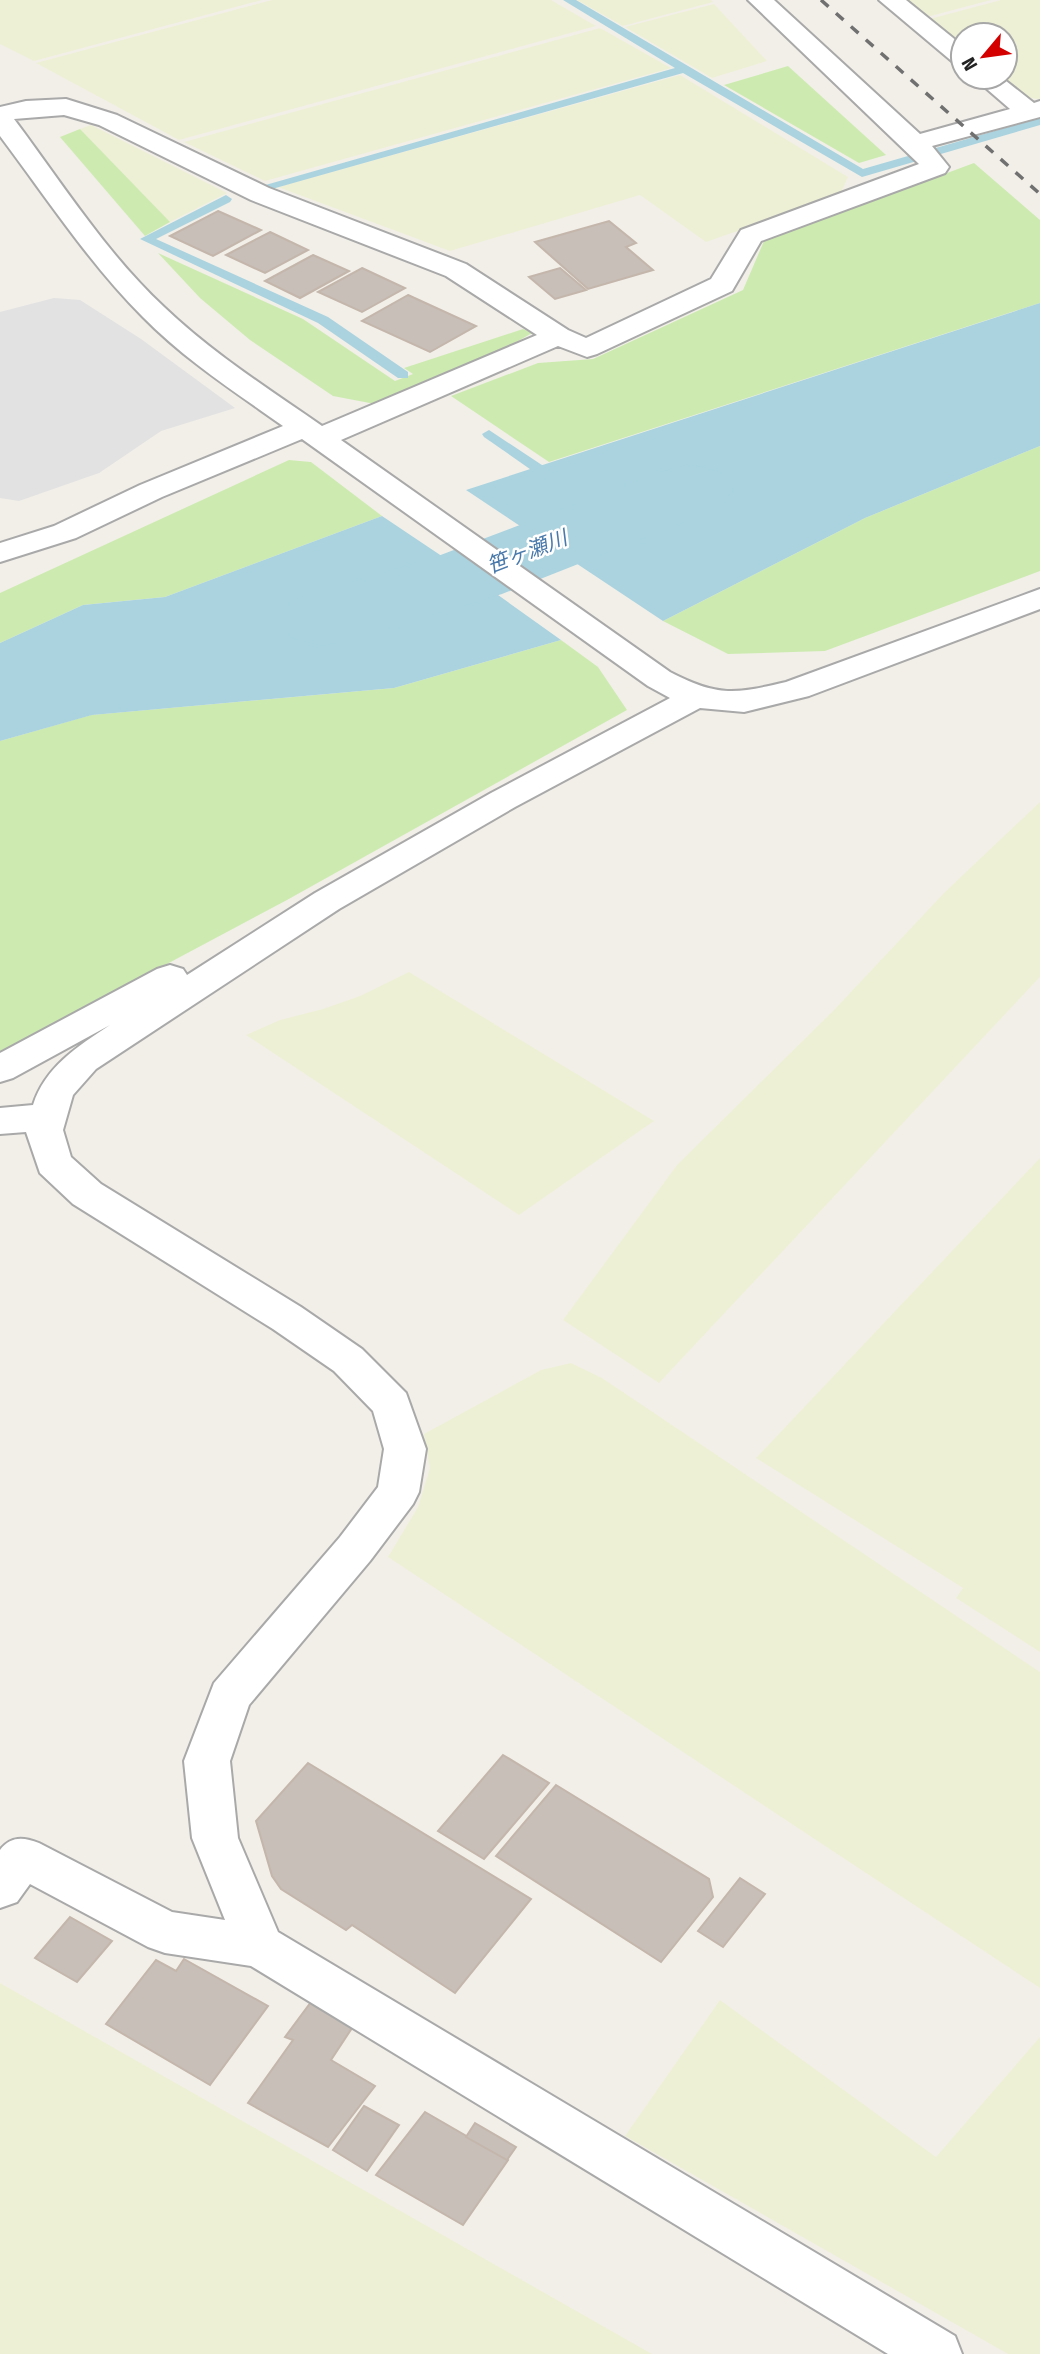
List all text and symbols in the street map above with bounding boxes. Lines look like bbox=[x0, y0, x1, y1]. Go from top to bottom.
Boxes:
north arrow bbox=[949, 21, 1019, 91]
text: N bbox=[957, 53, 982, 75]
water label: 笹ヶ瀬川 bbox=[483, 524, 573, 579]

